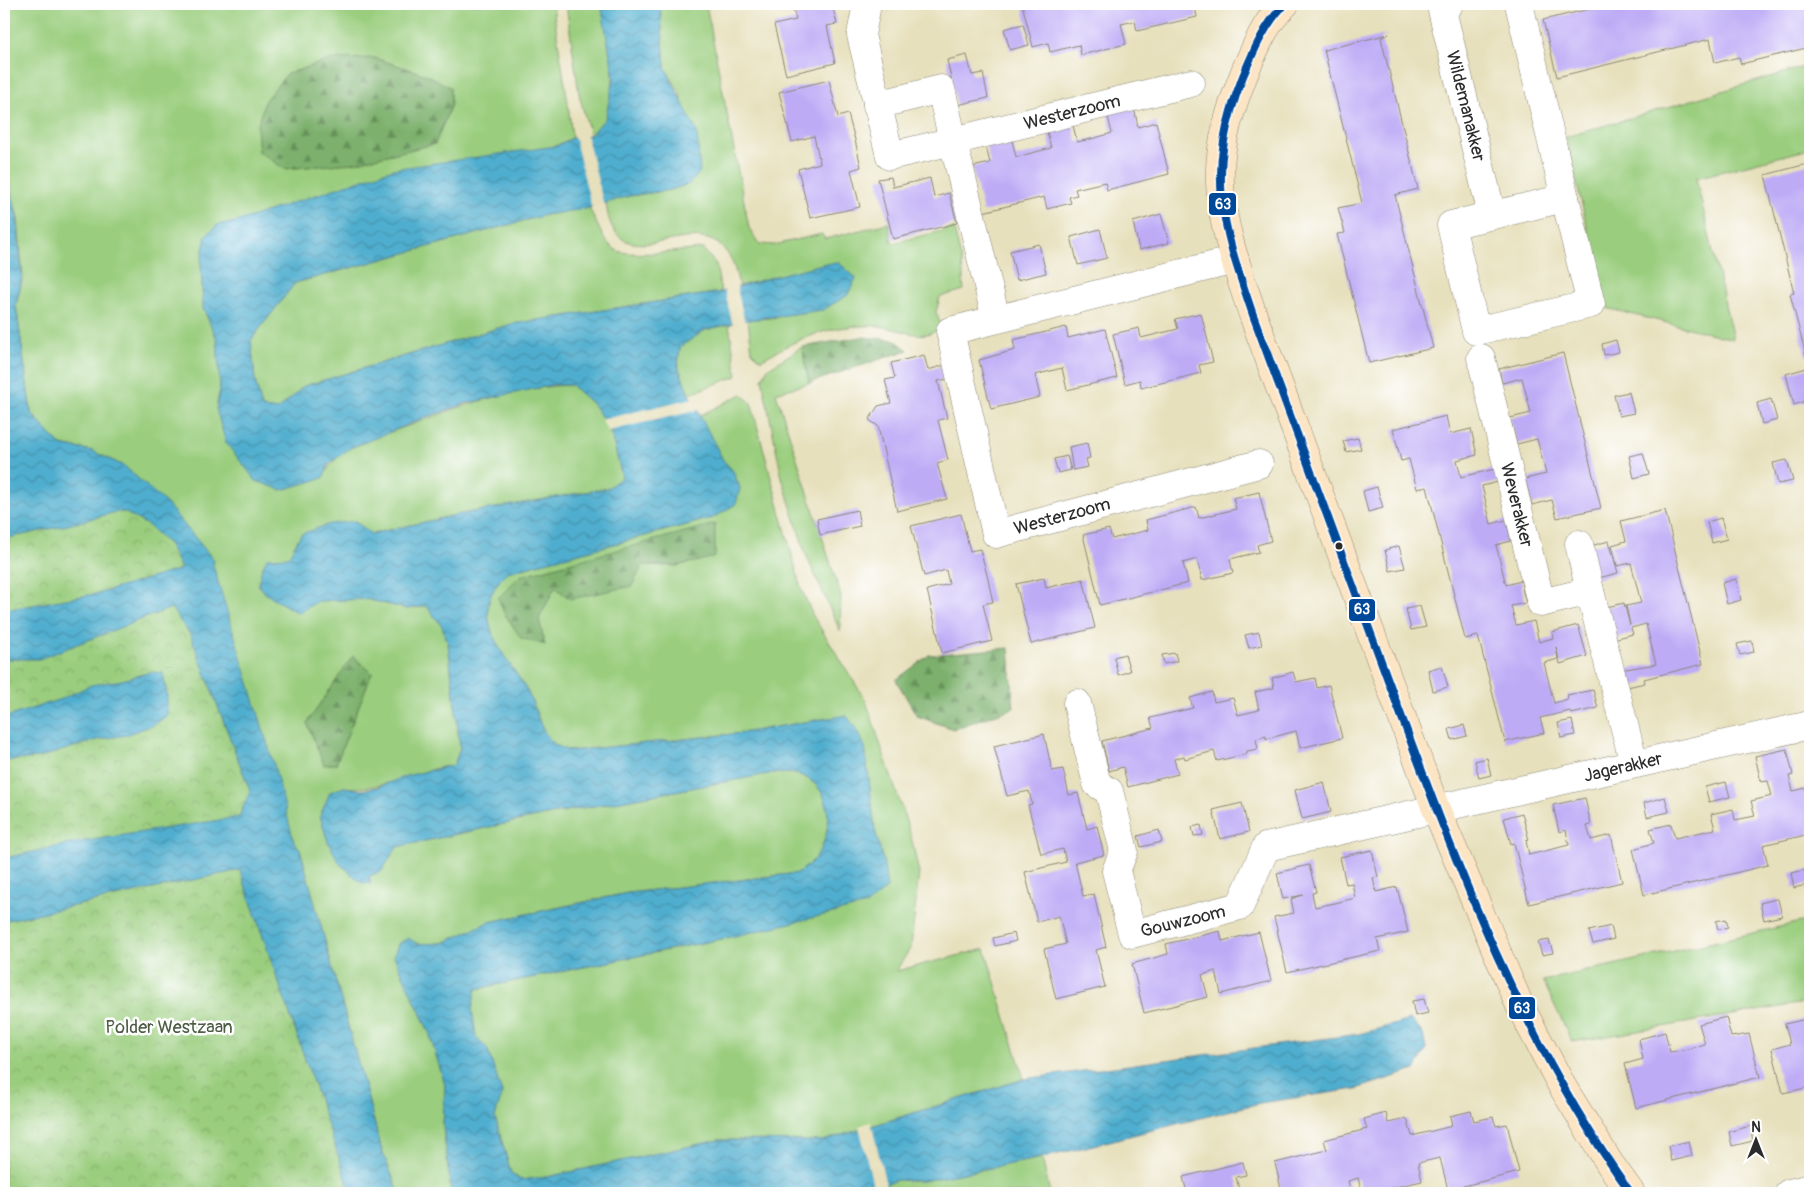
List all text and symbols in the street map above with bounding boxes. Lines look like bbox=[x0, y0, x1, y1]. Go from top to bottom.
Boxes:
street label: Wildemanakker bbox=[1441, 48, 1491, 164]
street label: Westerzoom bbox=[1021, 89, 1123, 136]
line badge: 63 bbox=[1208, 192, 1237, 216]
text: 63 bbox=[1215, 196, 1231, 213]
street label: Weverakker bbox=[1495, 460, 1538, 550]
street label: Westerzoom bbox=[1011, 493, 1113, 540]
unlabelled marker bbox=[1334, 541, 1344, 551]
line badge: 63 bbox=[1348, 598, 1376, 622]
text: 63 bbox=[1354, 601, 1370, 618]
street label: Jagerakker bbox=[1582, 747, 1665, 788]
street label: Gouwzoom bbox=[1138, 900, 1228, 943]
line badge: 63 bbox=[1508, 996, 1536, 1020]
text: 63 bbox=[1514, 1000, 1530, 1017]
park label: Polder Westzaan bbox=[105, 1016, 233, 1039]
north arrow bbox=[1732, 1114, 1782, 1164]
text: N bbox=[1751, 1119, 1761, 1136]

